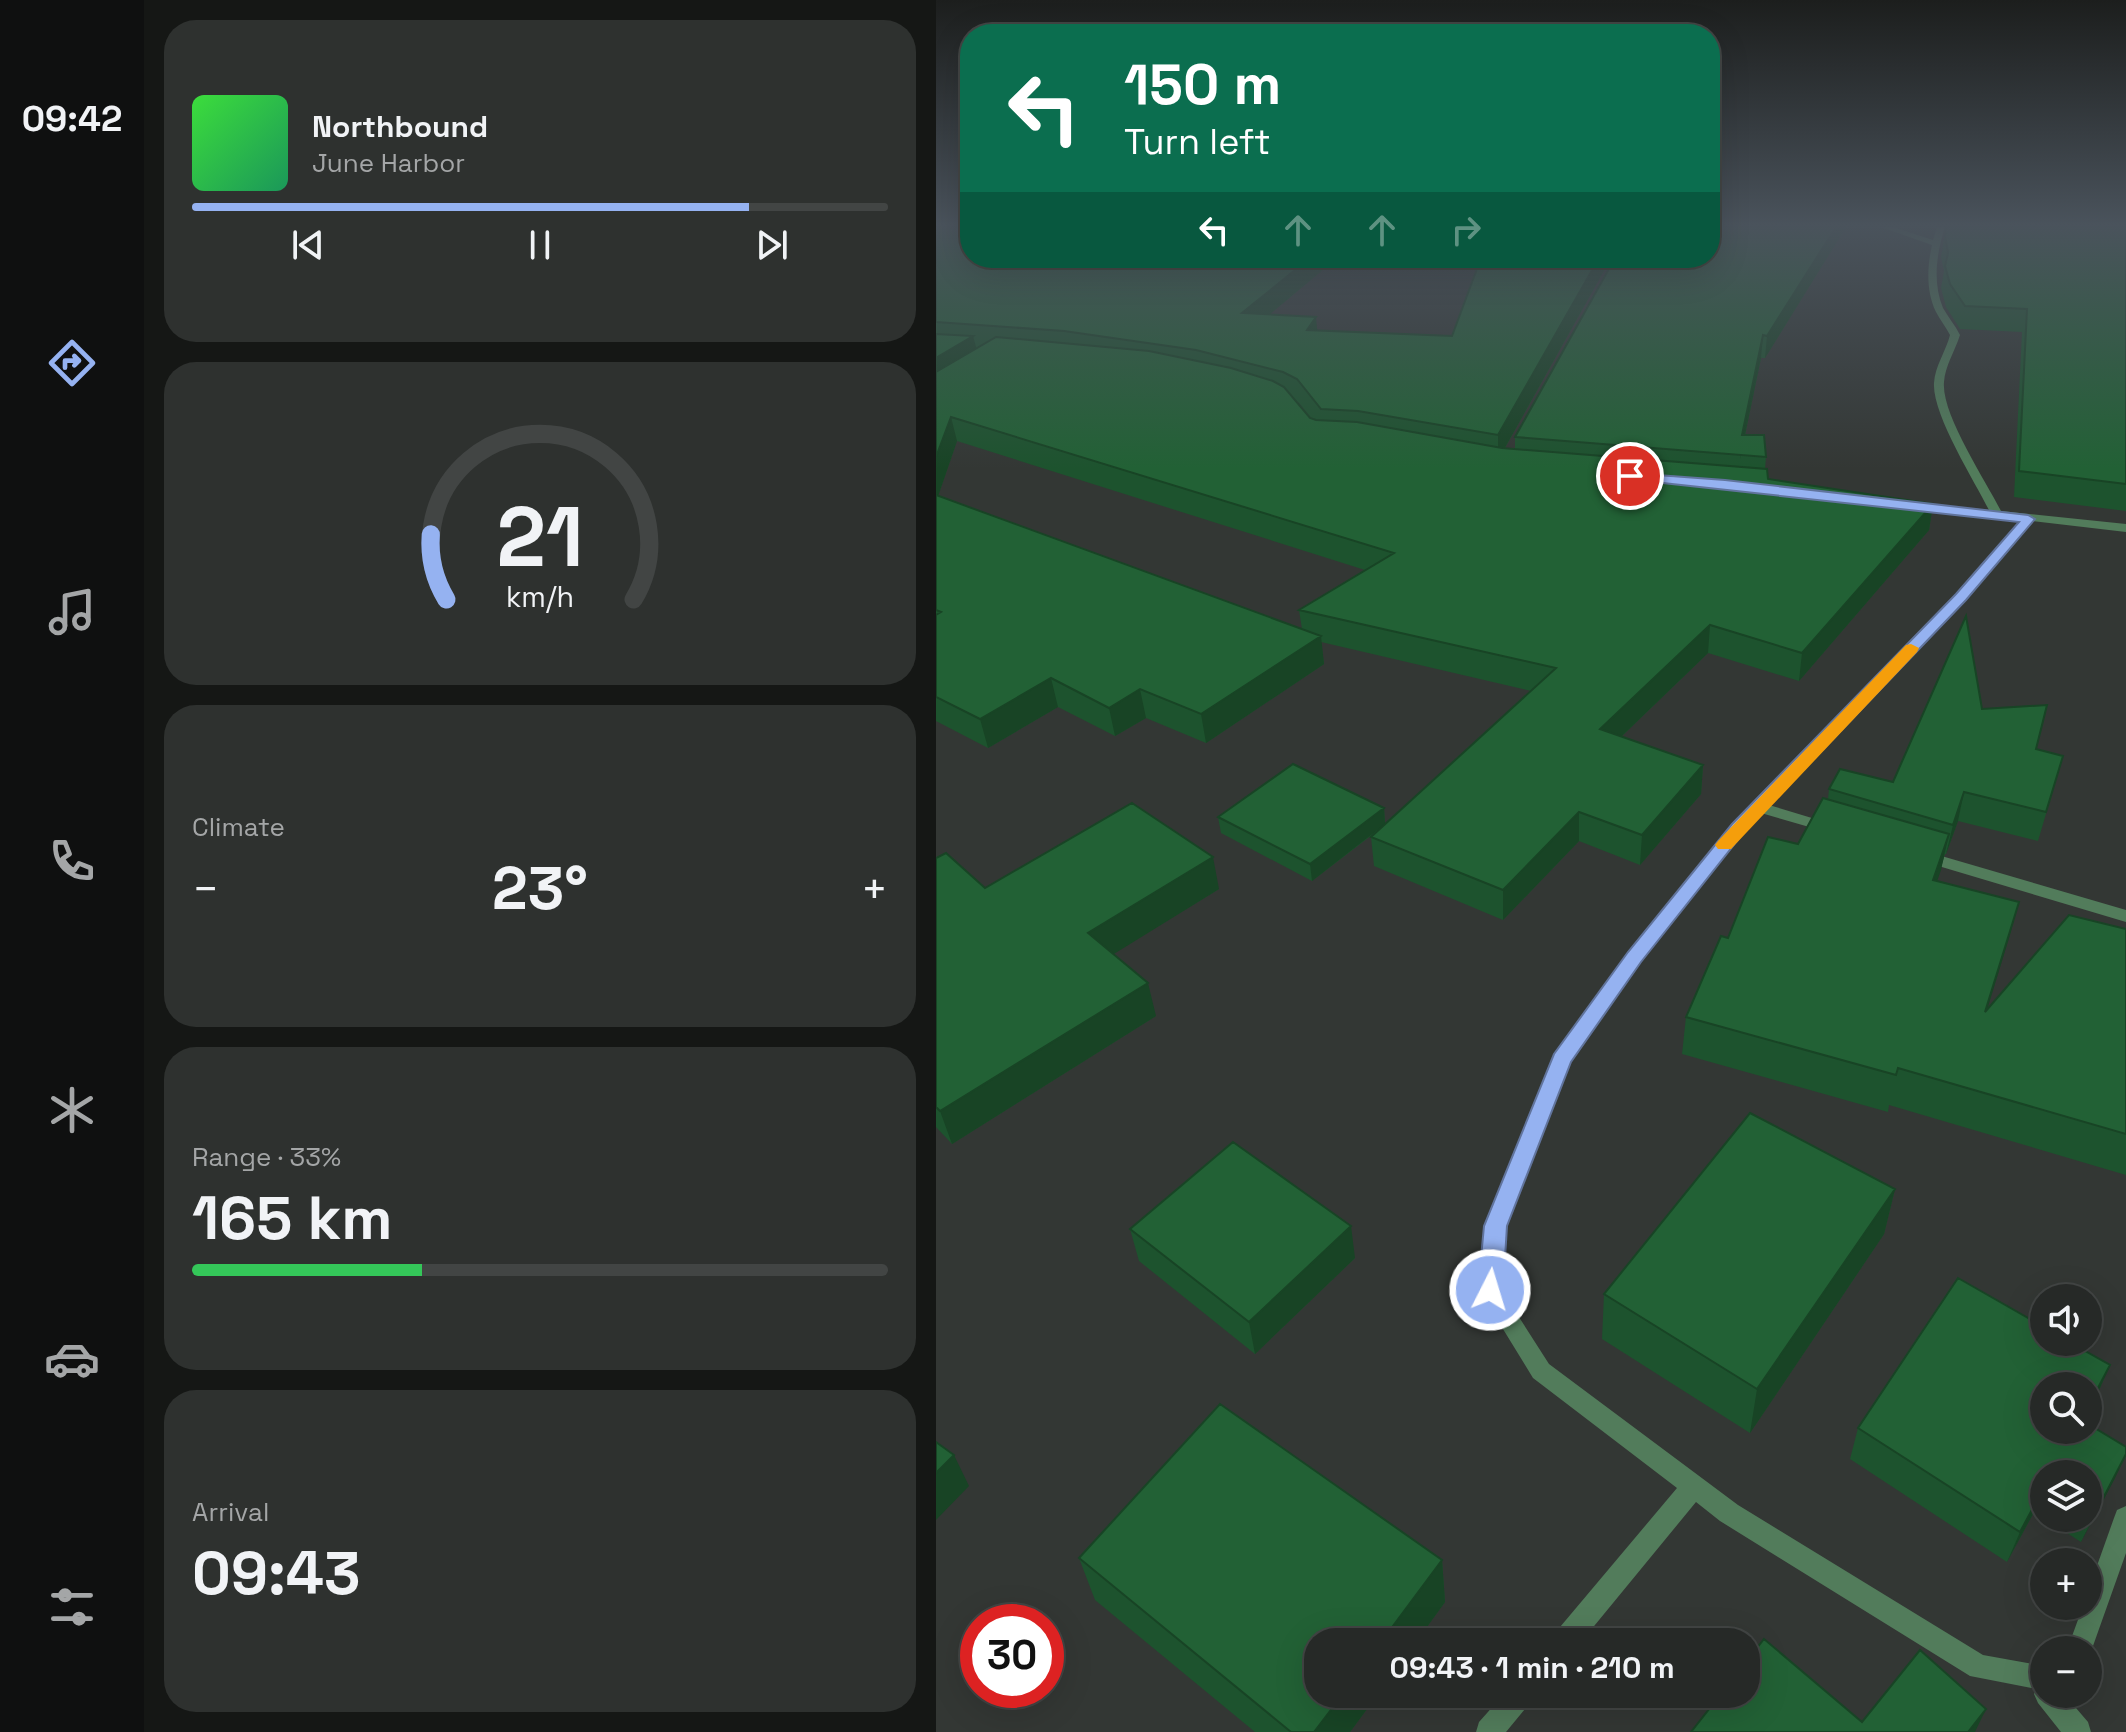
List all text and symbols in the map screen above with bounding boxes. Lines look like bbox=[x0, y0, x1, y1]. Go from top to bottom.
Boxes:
text: 150 m bbox=[1124, 49, 1281, 120]
icon: left bbox=[992, 56, 1096, 160]
text: 09:42 bbox=[22, 96, 122, 142]
text: Northbound bbox=[312, 107, 488, 146]
text: Turn left bbox=[1124, 119, 1271, 165]
text: June Harbor bbox=[312, 146, 465, 180]
icon: left bbox=[1192, 208, 1236, 252]
icon: ahead bbox=[1276, 208, 1320, 252]
icon: ahead bbox=[1360, 208, 1404, 252]
icon: right bbox=[1444, 208, 1488, 252]
icon: previous bbox=[286, 223, 330, 267]
icon: pause bbox=[518, 223, 562, 267]
icon: next bbox=[750, 223, 794, 267]
icon: directions bbox=[44, 335, 100, 391]
pin bbox=[1596, 442, 1664, 510]
icon: arrive bbox=[1608, 454, 1652, 498]
text: 21 bbox=[496, 483, 584, 589]
text: km/h bbox=[506, 579, 574, 615]
icon: music bbox=[44, 584, 100, 640]
text: Climate bbox=[192, 810, 285, 844]
icon: phone bbox=[44, 833, 100, 889]
text: 23° bbox=[492, 850, 588, 927]
text: − bbox=[192, 861, 219, 917]
text: + bbox=[861, 861, 888, 917]
icon: climate bbox=[44, 1082, 100, 1138]
text: Range · 33% bbox=[192, 1140, 341, 1174]
text: 165 km bbox=[192, 1180, 393, 1257]
position arrow bbox=[1448, 1248, 1532, 1332]
map controls bbox=[2030, 1284, 2102, 1708]
button: sound bbox=[2030, 1284, 2102, 1356]
icon: car bbox=[44, 1331, 100, 1387]
button: search bbox=[2030, 1372, 2102, 1444]
button: layers bbox=[2030, 1460, 2102, 1532]
text: Arrival bbox=[192, 1495, 269, 1529]
text: 09:43 bbox=[192, 1535, 360, 1612]
button: + bbox=[2030, 1548, 2102, 1620]
icon: filters bbox=[44, 1579, 100, 1635]
speed limit sign: 30 bbox=[960, 1604, 1064, 1708]
button: − bbox=[2030, 1636, 2102, 1708]
text: 09:43 · 1 min · 210 m bbox=[1389, 1648, 1675, 1687]

